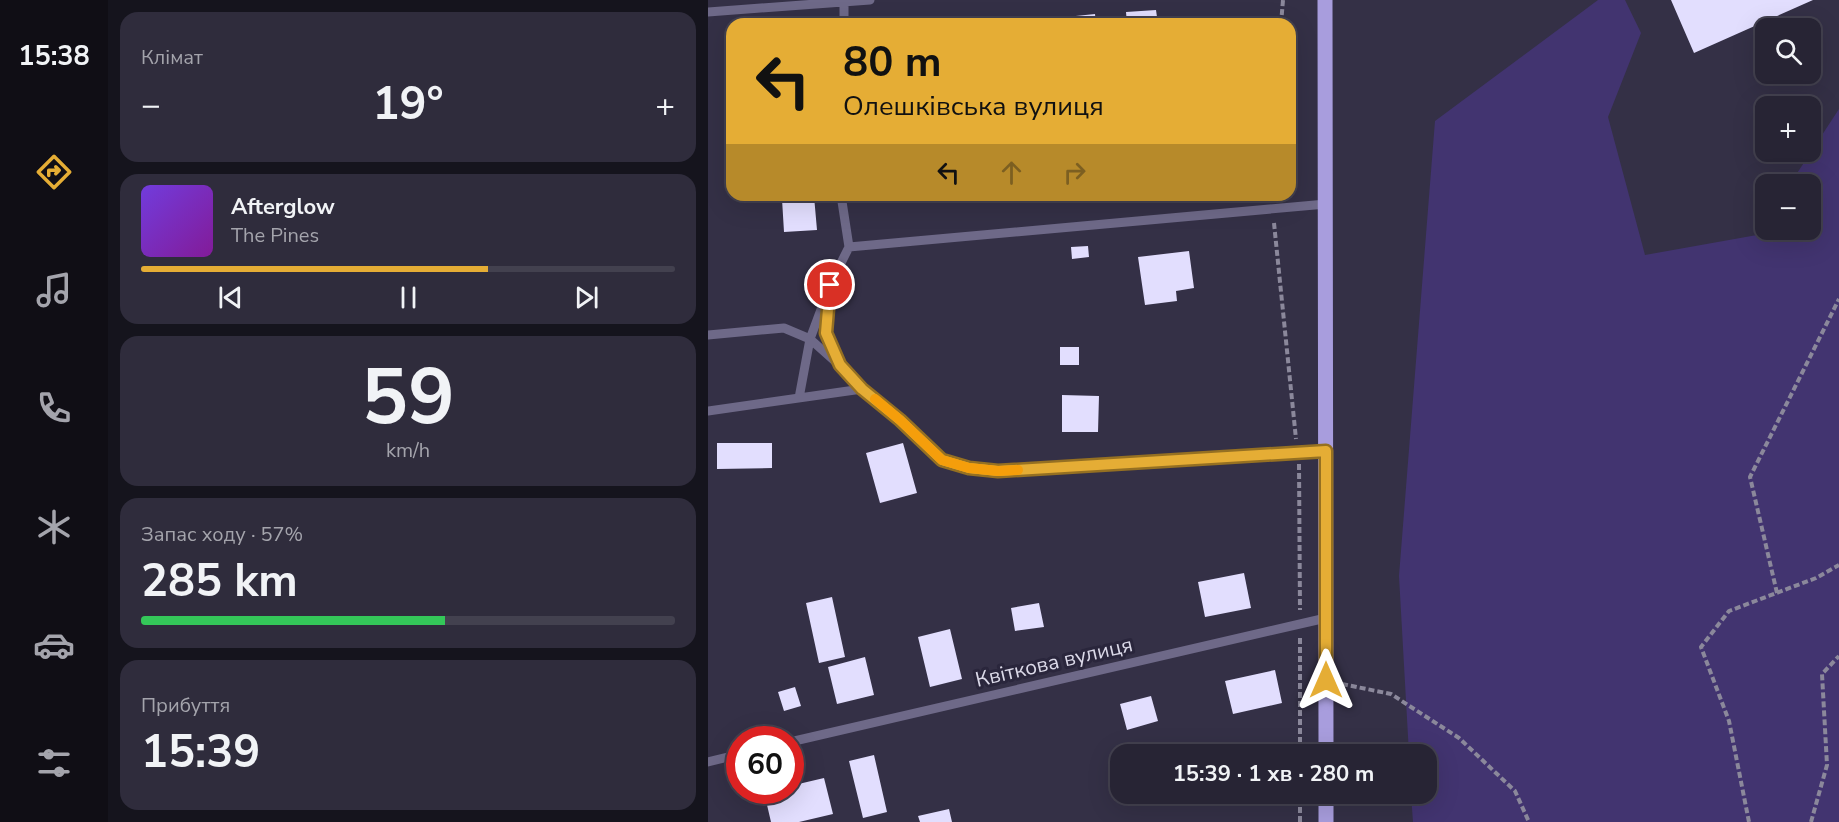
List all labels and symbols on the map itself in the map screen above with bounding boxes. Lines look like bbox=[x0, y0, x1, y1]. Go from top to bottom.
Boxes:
pin bbox=[804, 259, 855, 310]
street label: Квіткова вулиця bbox=[973, 630, 1135, 694]
position arrow bbox=[1294, 648, 1358, 712]
speed limit sign: 60 bbox=[726, 726, 804, 804]

